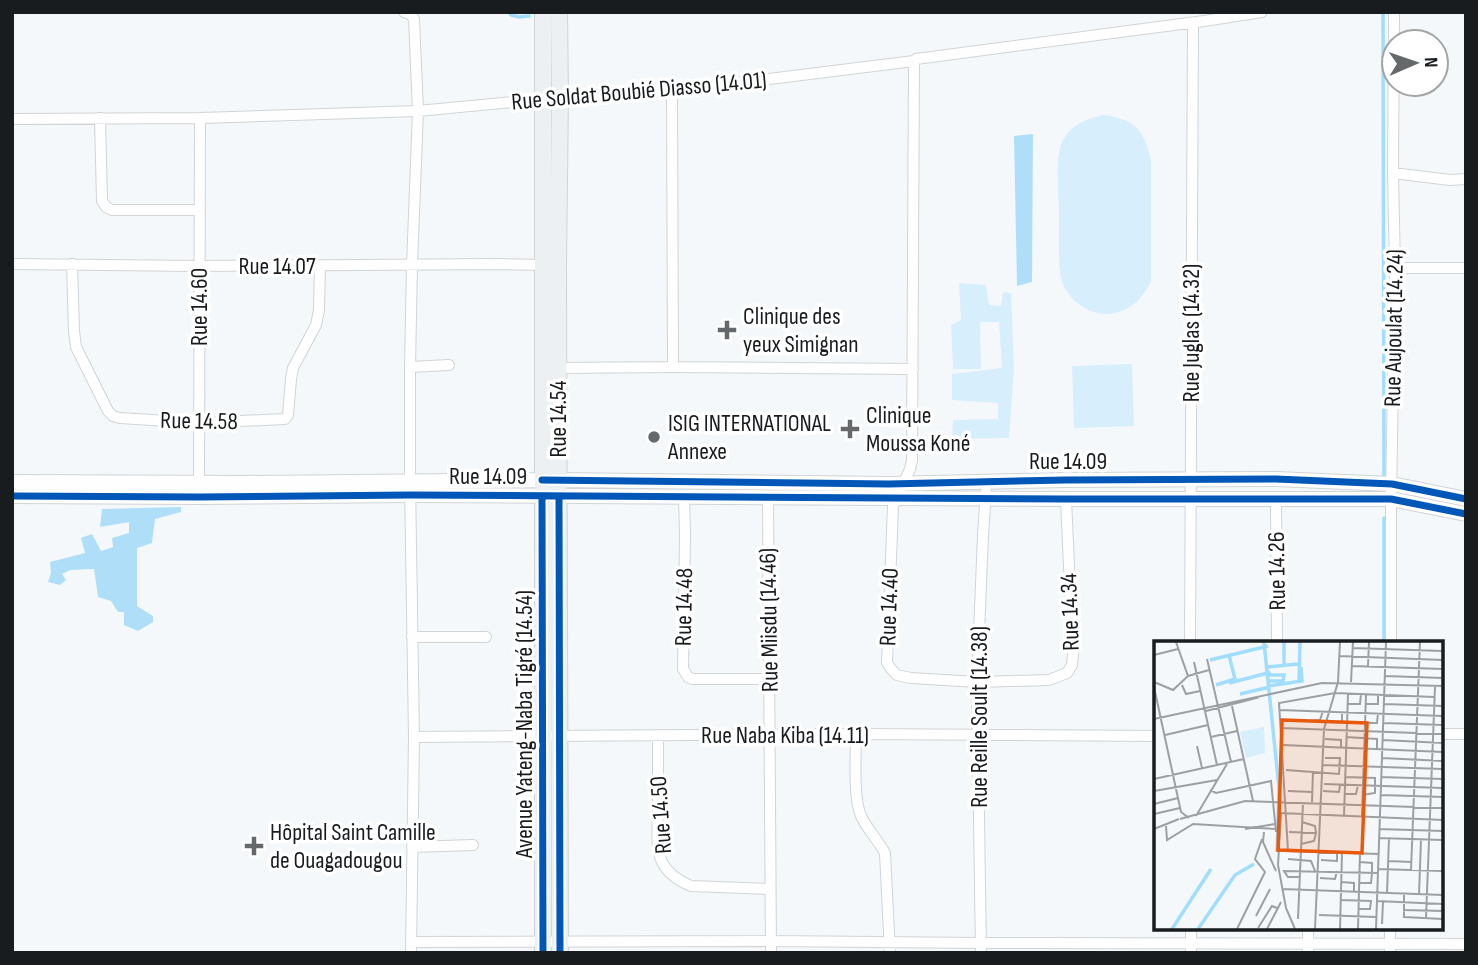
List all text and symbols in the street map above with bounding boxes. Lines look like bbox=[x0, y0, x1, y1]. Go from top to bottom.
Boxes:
north arrow bbox=[1380, 28, 1450, 98]
text: N bbox=[1419, 57, 1442, 68]
street label: Rue Soldat Boubié Diasso (14.01) bbox=[510, 65, 768, 117]
street label: Rue Aujoulat (14.24) bbox=[1378, 249, 1410, 407]
street label: Rue 14.07 bbox=[238, 252, 316, 281]
street label: Rue Juglas (14.32) bbox=[1177, 264, 1206, 402]
street label: Rue 14.60 bbox=[185, 268, 214, 346]
place label: Clinique des yeux Simignan bbox=[743, 302, 859, 359]
marker: Clinique des yeux Simignan bbox=[717, 320, 737, 340]
street label: Rue 14.54 bbox=[544, 380, 573, 458]
place label: Clinique Moussa Koné bbox=[866, 401, 971, 458]
street label: Rue 14.58 bbox=[160, 406, 238, 436]
place label: ISIG INTERNATIONAL Annexe bbox=[667, 409, 831, 466]
marker: Clinique Moussa Koné bbox=[840, 419, 860, 439]
marker: ISIG INTERNATIONAL Annexe bbox=[646, 429, 662, 445]
street label: Rue 14.09 bbox=[1029, 447, 1107, 476]
street label: Rue 14.09 bbox=[449, 462, 527, 491]
street label: Rue 14.26 bbox=[1262, 531, 1292, 611]
street label: Rue Miisdu (14.46) bbox=[753, 548, 785, 692]
street label: Rue 14.40 bbox=[873, 567, 905, 647]
street label: Rue 14.48 bbox=[669, 568, 699, 646]
street label: Rue 14.34 bbox=[1054, 573, 1086, 651]
street label: Avenue Yateng-Naba Tigré (14.54) bbox=[510, 590, 539, 859]
street label: Rue Reille Soult (14.38) bbox=[965, 626, 994, 808]
inset map bbox=[1154, 641, 1443, 930]
street label: Rue Naba Kiba (14.11) bbox=[701, 721, 869, 750]
street label: Rue 14.50 bbox=[644, 775, 678, 855]
place label: Hôpital Saint Camille de Ouagadougou bbox=[270, 818, 436, 875]
marker: Hôpital Saint Camille de Ouagadougou bbox=[244, 836, 264, 856]

